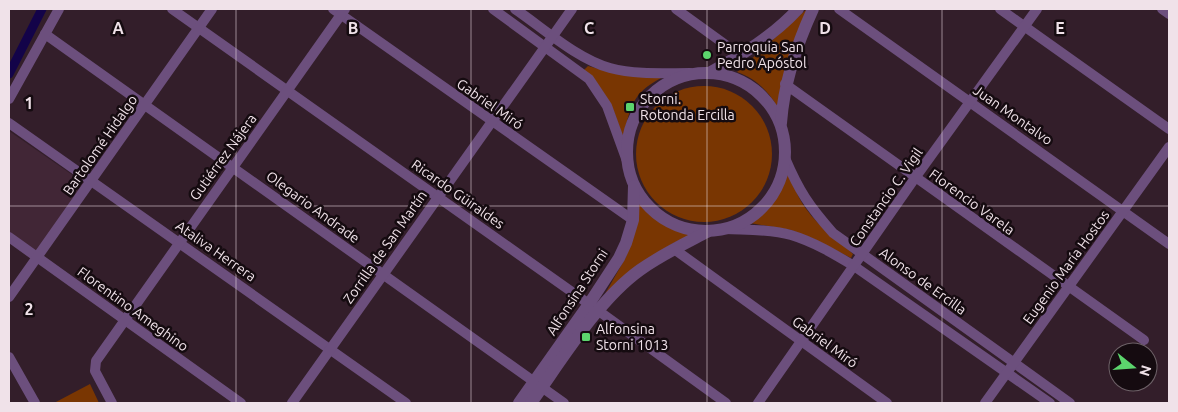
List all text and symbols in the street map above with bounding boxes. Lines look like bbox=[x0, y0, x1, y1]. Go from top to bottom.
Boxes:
text: A bbox=[112, 19, 124, 37]
text: B bbox=[348, 19, 358, 37]
text: C bbox=[584, 19, 594, 37]
text: D bbox=[819, 19, 831, 37]
text: E bbox=[1055, 19, 1065, 37]
place label: Parroquia San Pedro Apóstol bbox=[717, 39, 807, 71]
marker: Parroquia San Pedro Apóstol bbox=[701, 49, 713, 61]
street label: Gabriel Miró bbox=[454, 75, 526, 133]
street label: Juan Montalvo bbox=[970, 82, 1056, 148]
place label: Storni. Rotonda Ercilla bbox=[640, 91, 735, 123]
street label: Bartolomé Hidalgo bbox=[59, 92, 141, 198]
text: 1 bbox=[24, 94, 34, 112]
marker: Storni. Rotonda Ercilla bbox=[624, 101, 636, 113]
street label: Gutiérrez Nájera bbox=[186, 111, 260, 203]
street label: Constancio C. Vigil bbox=[846, 145, 926, 249]
street label: Ricardo Güiraldes bbox=[409, 156, 507, 232]
street label: Florencio Varela bbox=[926, 166, 1018, 238]
street label: Olegario Andrade bbox=[263, 168, 363, 246]
street label: Zorrilla de San Martín bbox=[340, 187, 430, 307]
street label: Eugenio María Hostos bbox=[1019, 207, 1113, 327]
street label: Ataliva Herrera bbox=[173, 217, 259, 285]
street label: Alonso de Ercilla bbox=[877, 244, 969, 318]
street label: Alfonsina Storni bbox=[543, 246, 611, 338]
street label: Florentino Ameghino bbox=[74, 263, 192, 355]
text: 2 bbox=[24, 300, 34, 318]
street label: Gabriel Miró bbox=[789, 313, 861, 371]
place label: Alfonsina Storni 1013 bbox=[596, 321, 669, 353]
marker: Alfonsina Storni 1013 bbox=[580, 331, 592, 343]
north arrow bbox=[1108, 342, 1158, 392]
text: N bbox=[1136, 363, 1155, 378]

